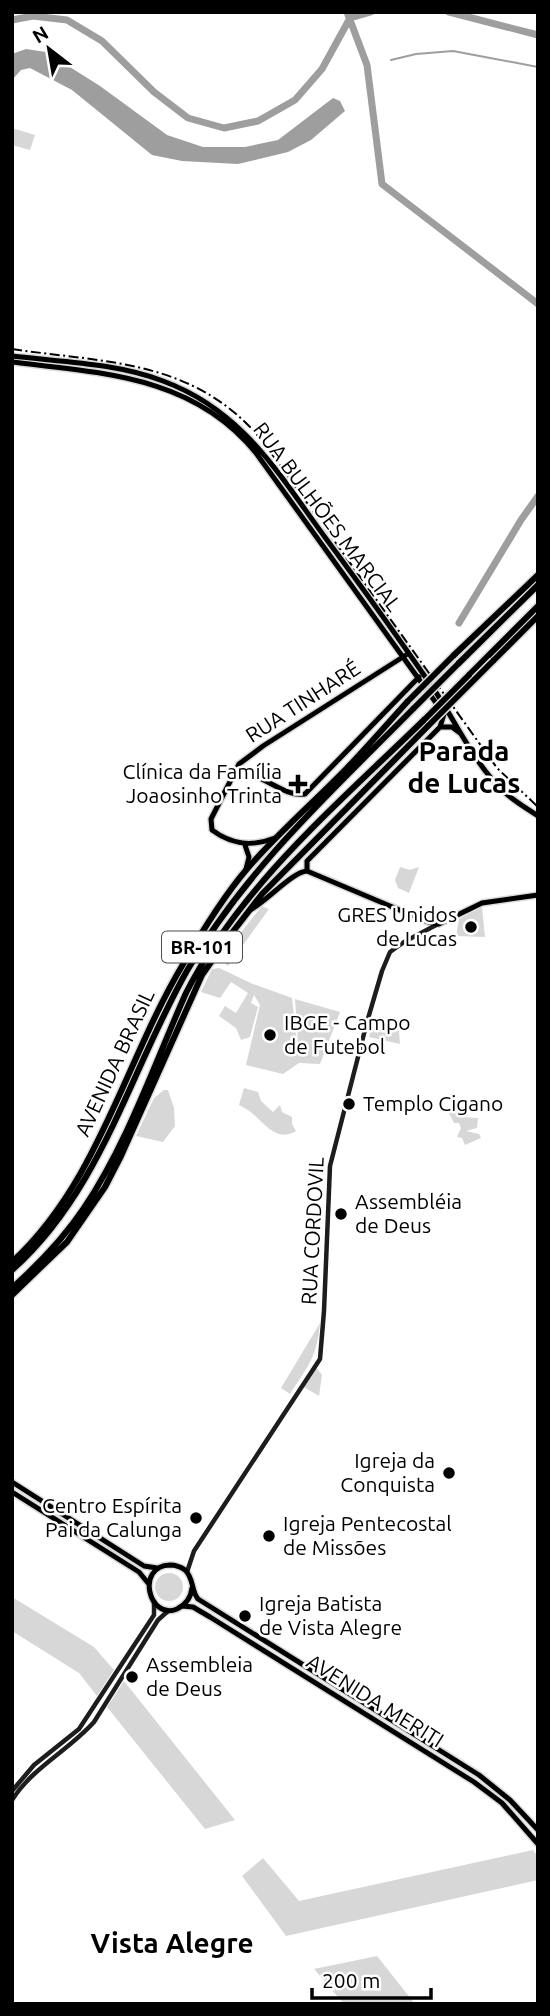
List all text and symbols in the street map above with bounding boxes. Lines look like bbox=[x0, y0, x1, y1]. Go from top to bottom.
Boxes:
north arrow bbox=[14, 14, 84, 84]
text: N bbox=[28, 21, 52, 48]
street label: RUA BULHÕES MARCIAL bbox=[249, 417, 407, 616]
street label: RUA TINHARÉ bbox=[241, 655, 364, 747]
district label: Parada de Lucas bbox=[408, 735, 520, 798]
place label: Clínica da Família Joaosinho Trinta bbox=[123, 759, 282, 807]
marker: Clínica da Família Joaosinho Trinta bbox=[288, 774, 308, 794]
place label: GRES Unidos de Lucas bbox=[337, 902, 457, 950]
marker: GRES Unidos de Lucas bbox=[463, 919, 479, 935]
road number: BR-101 bbox=[162, 931, 242, 962]
street label: AVENIDA BRASIL bbox=[70, 985, 159, 1140]
place label: IBGE - Campo de Futebol bbox=[284, 1010, 410, 1058]
marker: IBGE - Campo de Futebol bbox=[262, 1027, 278, 1043]
place label: Templo Cigano bbox=[363, 1091, 503, 1115]
marker: Templo Cigano bbox=[341, 1096, 357, 1112]
street label: RUA CORDOVIL bbox=[296, 1156, 328, 1306]
place label: Assembléia de Deus bbox=[355, 1189, 462, 1237]
marker: Assembléia de Deus bbox=[333, 1206, 349, 1222]
place label: Igreja da Conquista bbox=[340, 1448, 435, 1496]
marker: Igreja da Conquista bbox=[441, 1465, 457, 1481]
place label: Centro Espírita Pai da Calunga bbox=[42, 1493, 182, 1541]
marker: Centro Espírita Pai da Calunga bbox=[188, 1510, 204, 1526]
place label: Igreja Pentecostal de Missões bbox=[283, 1511, 452, 1559]
marker: Igreja Pentecostal de Missões bbox=[261, 1528, 277, 1544]
place label: Igreja Batista de Vista Alegre bbox=[259, 1591, 402, 1639]
marker: Igreja Batista de Vista Alegre bbox=[237, 1608, 253, 1624]
street label: AVENIDA MERITI bbox=[303, 1648, 448, 1752]
place label: Assembleia de Deus bbox=[146, 1652, 253, 1700]
marker: Assembleia de Deus bbox=[124, 1669, 140, 1685]
district label: Vista Alegre bbox=[90, 1927, 254, 1958]
scale bar bbox=[312, 1956, 431, 2000]
text: 200 m bbox=[322, 1968, 380, 1992]

